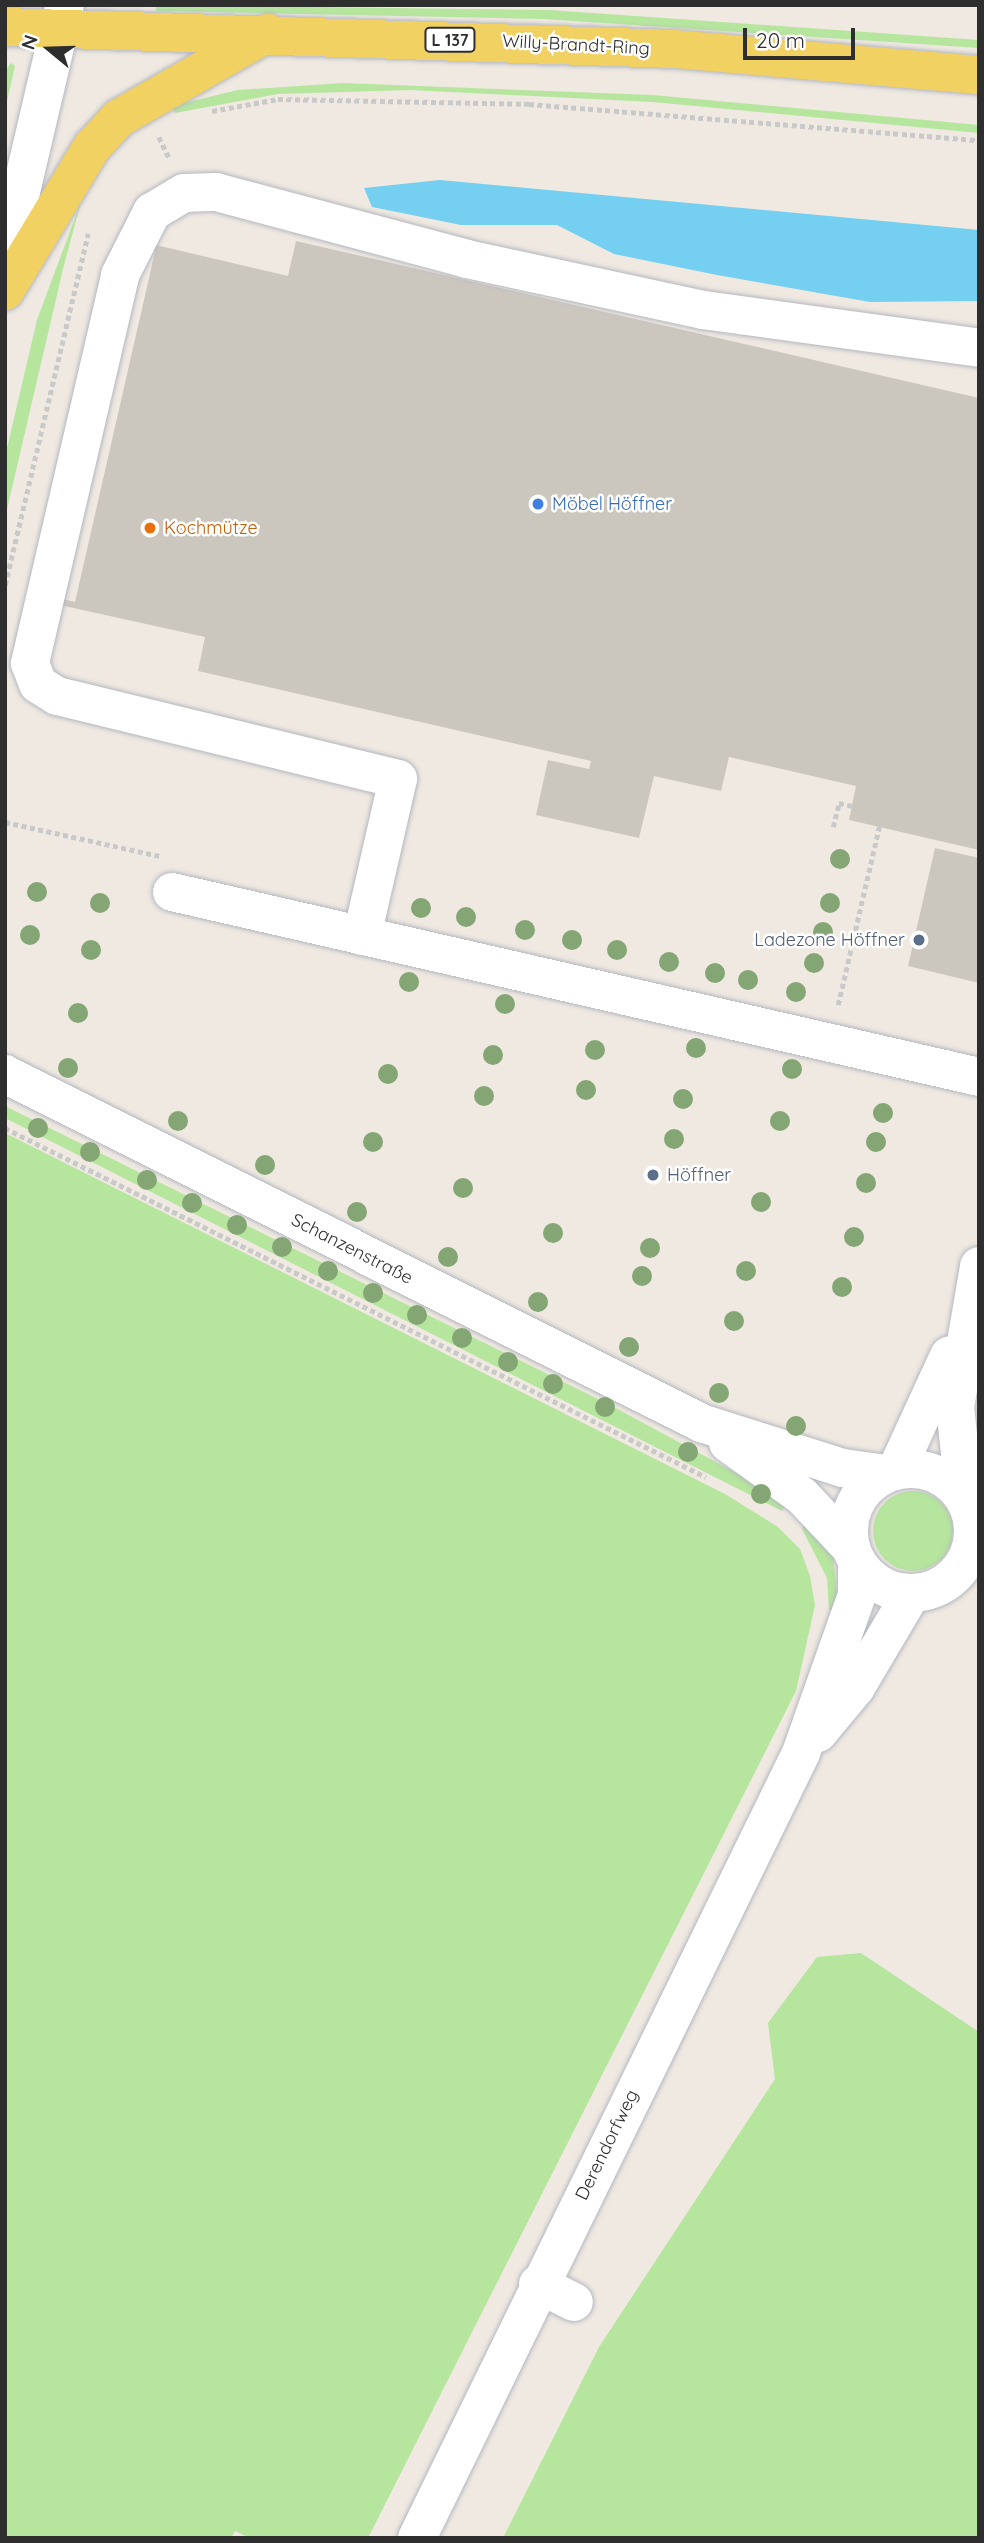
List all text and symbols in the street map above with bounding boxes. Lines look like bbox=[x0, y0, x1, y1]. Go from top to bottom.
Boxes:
north arrow bbox=[14, 14, 84, 84]
scale bar bbox=[746, 14, 858, 58]
text: 20 m bbox=[756, 27, 805, 53]
road number: L 137 bbox=[424, 28, 476, 52]
street label: Willy-Brandt-Ring bbox=[502, 30, 650, 60]
text: N bbox=[16, 32, 43, 53]
place label: Möbel Höffner bbox=[552, 493, 672, 515]
marker: Möbel Höffner bbox=[530, 496, 546, 512]
place label: Kochmütze bbox=[164, 517, 258, 539]
marker: Kochmütze bbox=[142, 520, 158, 536]
place label: Ladezone Höffner bbox=[754, 929, 905, 951]
marker: Ladezone Höffner bbox=[911, 932, 927, 948]
place label: Höffner bbox=[667, 1164, 731, 1186]
marker: Höffner bbox=[645, 1167, 661, 1183]
street label: Schanzenstraße bbox=[288, 1209, 416, 1289]
street label: Derendorfweg bbox=[571, 2086, 643, 2204]

